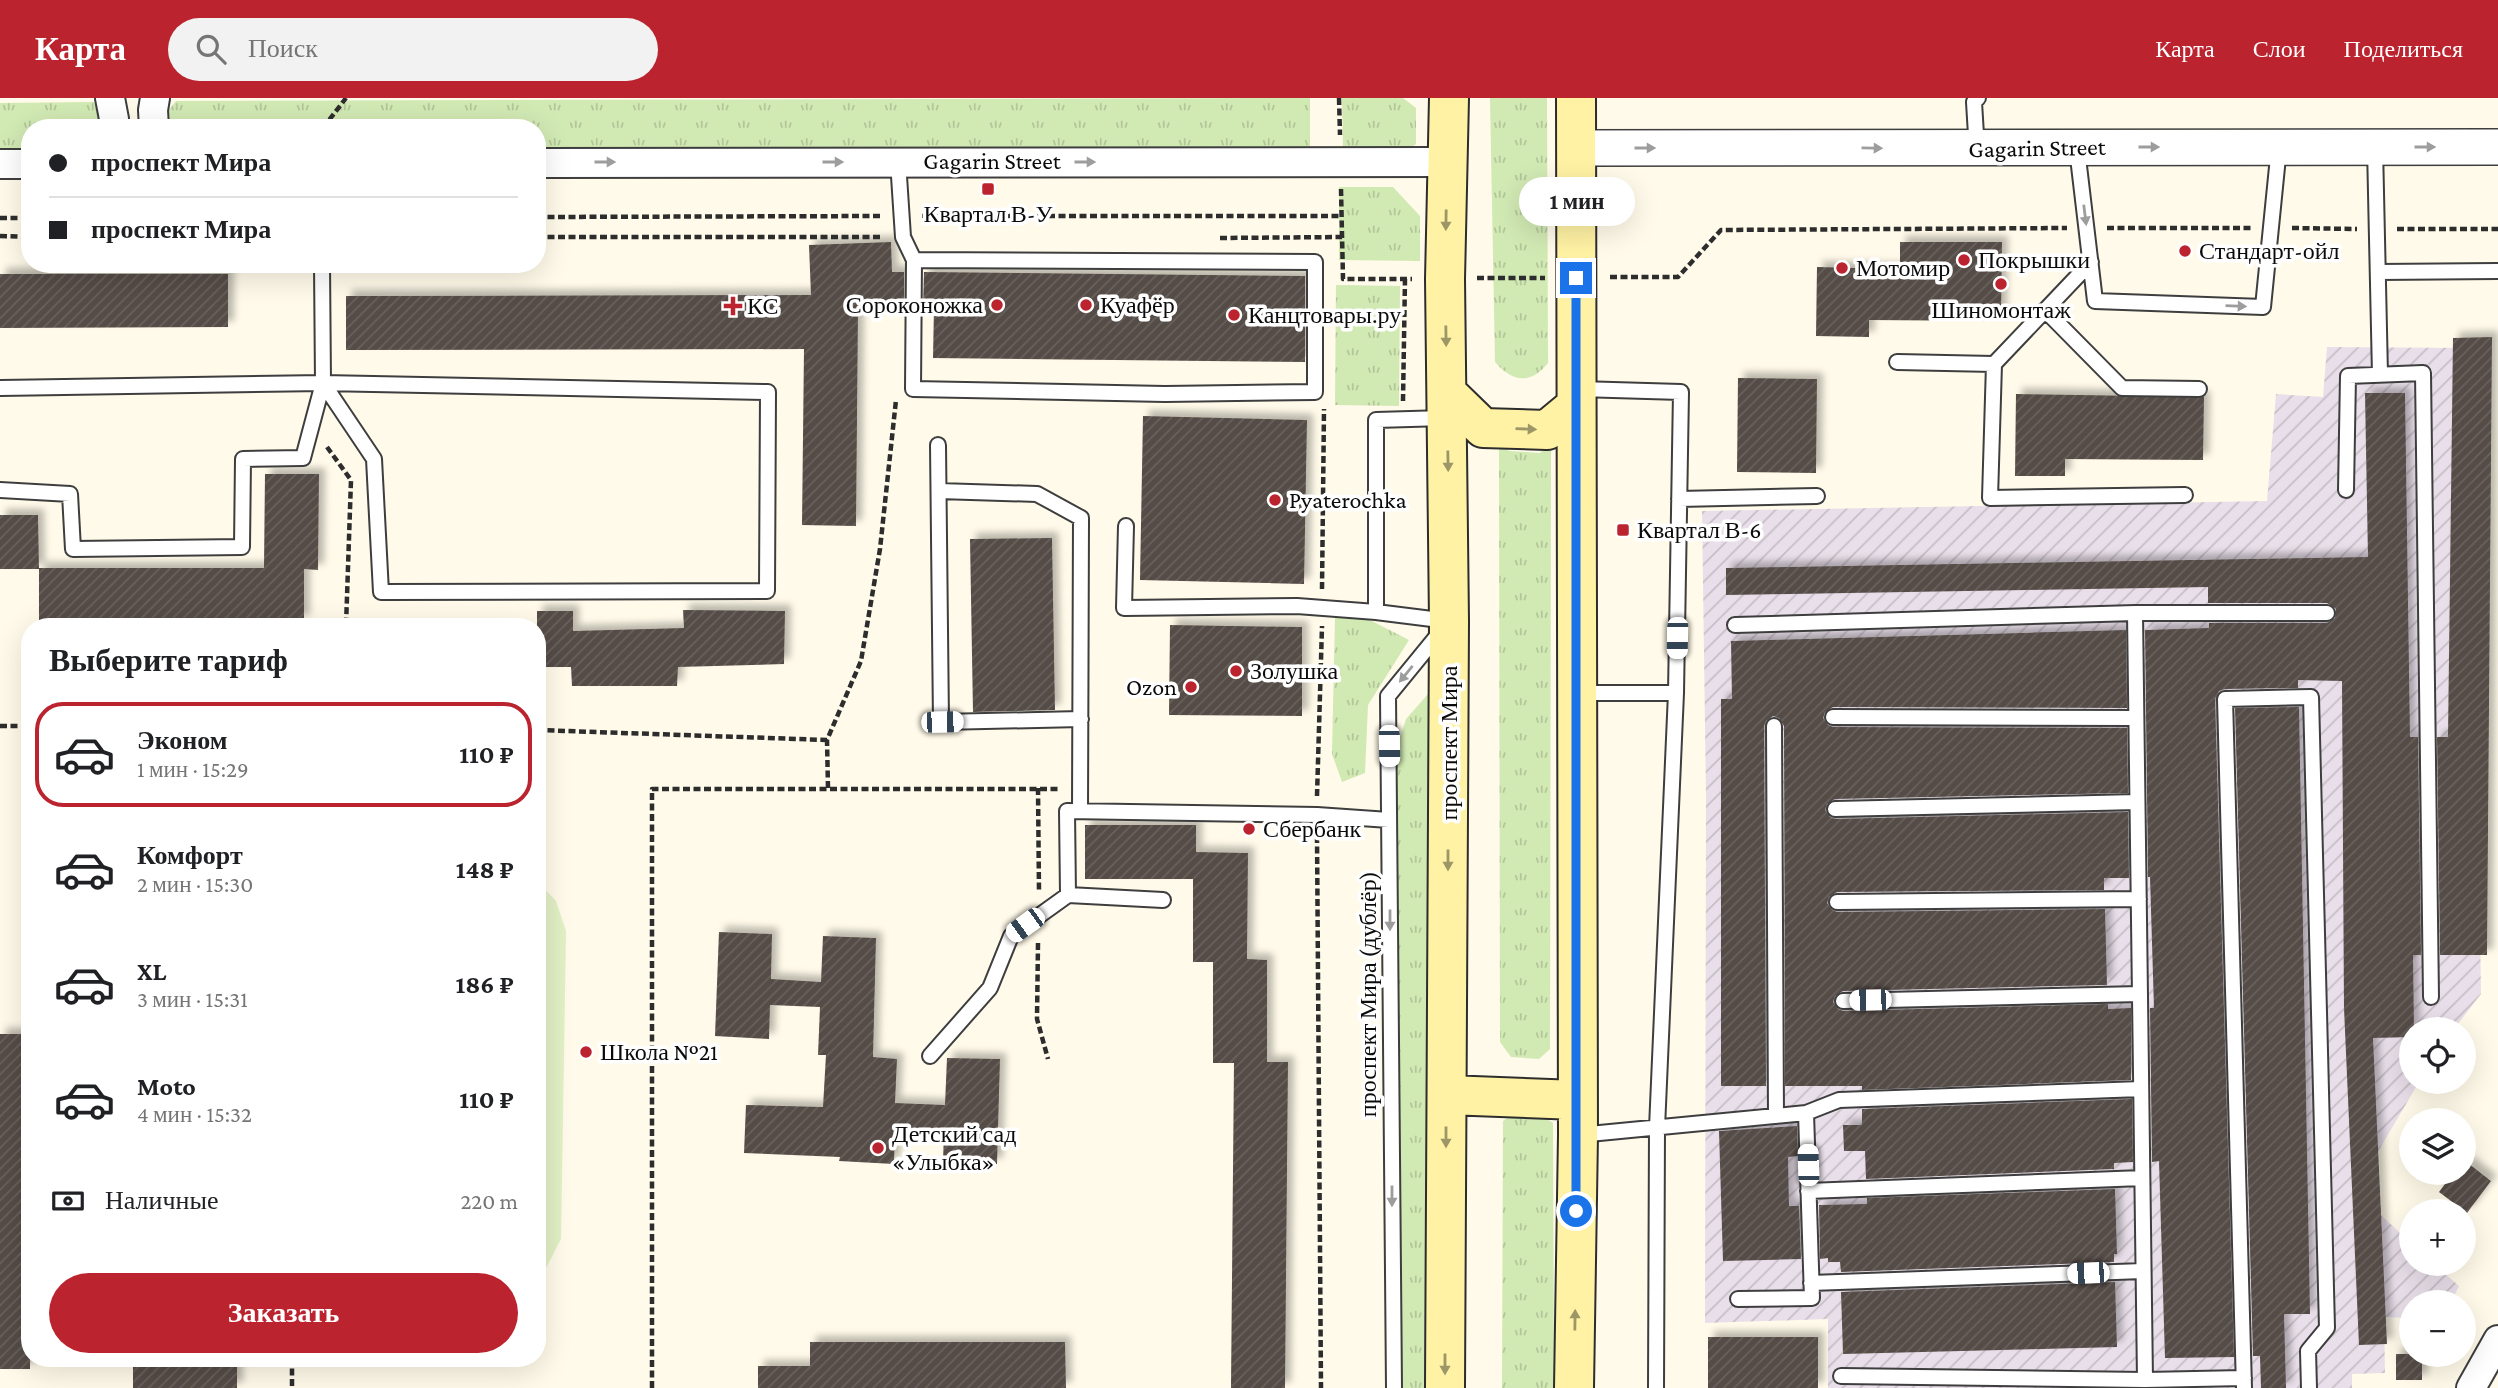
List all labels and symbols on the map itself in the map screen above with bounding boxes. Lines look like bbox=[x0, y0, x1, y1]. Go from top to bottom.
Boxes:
street label: Gagarin Street bbox=[1968, 133, 2107, 162]
one-way arrow bbox=[2138, 141, 2160, 153]
one-way arrow bbox=[2415, 141, 2437, 153]
one-way arrow bbox=[1634, 142, 1656, 154]
one-way arrow bbox=[1862, 142, 1884, 154]
street label: Gagarin Street bbox=[923, 147, 1062, 174]
one-way arrow bbox=[595, 156, 617, 168]
one-way arrow bbox=[822, 156, 844, 168]
one-way arrow bbox=[1074, 156, 1096, 168]
callout: 1 мин bbox=[1518, 176, 1634, 226]
marker: Квартал В-У bbox=[980, 181, 996, 197]
place label: Квартал В-У bbox=[923, 200, 1053, 227]
one-way arrow bbox=[2079, 204, 2090, 226]
one-way arrow bbox=[1440, 210, 1451, 232]
place label: Стандарт-ойл bbox=[2199, 237, 2340, 264]
marker: Стандарт-ойл bbox=[2177, 243, 2193, 259]
place label: Покрышки bbox=[1978, 246, 2090, 273]
marker: Покрышки bbox=[1956, 252, 1972, 268]
place label: Мотомир bbox=[1856, 254, 1950, 281]
marker: Мотомир bbox=[1834, 260, 1850, 276]
route end bbox=[1560, 262, 1592, 294]
marker: Шиномонтаж bbox=[1993, 276, 2009, 292]
place label: Сороконожка bbox=[846, 291, 983, 318]
place label: Куафёр bbox=[1100, 291, 1175, 318]
place label: КС bbox=[747, 292, 778, 319]
place label: Шиномонтаж bbox=[1931, 296, 2071, 323]
marker: Сороконожка bbox=[989, 297, 1005, 313]
marker: Куафёр bbox=[1078, 297, 1094, 313]
marker: КС bbox=[725, 298, 741, 314]
place label: Канцтовары.ру bbox=[1248, 301, 1401, 328]
one-way arrow bbox=[2226, 301, 2248, 312]
marker: Канцтовары.ру bbox=[1226, 307, 1242, 323]
one-way arrow bbox=[1440, 325, 1452, 347]
one-way arrow bbox=[1515, 424, 1537, 435]
one-way arrow bbox=[1442, 450, 1454, 472]
place label: Pyaterochka bbox=[1289, 486, 1407, 513]
marker: Pyaterochka bbox=[1267, 492, 1283, 508]
place label: Квартал В-6 bbox=[1637, 516, 1761, 543]
marker: Квартал В-6 bbox=[1615, 522, 1631, 538]
car bbox=[1667, 617, 1688, 659]
place label: Золушка bbox=[1250, 657, 1338, 684]
marker: Золушка bbox=[1228, 663, 1244, 679]
one-way arrow bbox=[1400, 665, 1414, 683]
street label: проспект Мира bbox=[1435, 665, 1462, 820]
place label: Ozon bbox=[1126, 673, 1177, 700]
marker: Ozon bbox=[1183, 679, 1199, 695]
car bbox=[921, 711, 964, 733]
car bbox=[1379, 725, 1400, 767]
place label: Сбербанк bbox=[1263, 815, 1362, 842]
marker: Сбербанк bbox=[1241, 821, 1257, 837]
one-way arrow bbox=[1442, 849, 1454, 871]
street label: проспект Мира (дублёр) bbox=[1354, 871, 1382, 1117]
car bbox=[1002, 904, 1049, 946]
one-way arrow bbox=[1384, 909, 1396, 931]
car bbox=[1849, 989, 1892, 1011]
place label: Школа №21 bbox=[600, 1038, 718, 1065]
marker: Школа №21 bbox=[578, 1044, 594, 1060]
place label: Детский сад «Улыбка» bbox=[892, 1120, 1016, 1175]
one-way arrow bbox=[1440, 1126, 1452, 1148]
marker: Детский сад «Улыбка» bbox=[870, 1140, 886, 1156]
car bbox=[1797, 1144, 1820, 1186]
one-way arrow bbox=[1386, 1185, 1398, 1207]
route start bbox=[1560, 1195, 1592, 1227]
car bbox=[2067, 1262, 2110, 1284]
one-way arrow bbox=[1569, 1309, 1580, 1331]
one-way arrow bbox=[1439, 1353, 1451, 1375]

